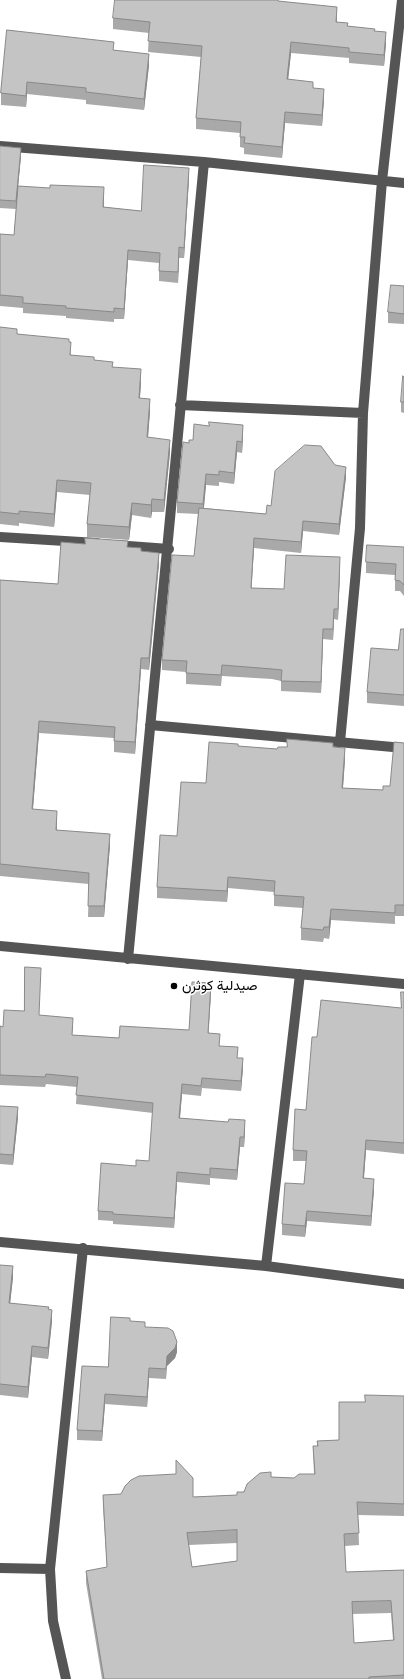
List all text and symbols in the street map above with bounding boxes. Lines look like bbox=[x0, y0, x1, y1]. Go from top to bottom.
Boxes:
place label: صيدلية كوثرن bbox=[182, 978, 257, 994]
marker: صيدلية كوثرن bbox=[169, 981, 179, 991]

